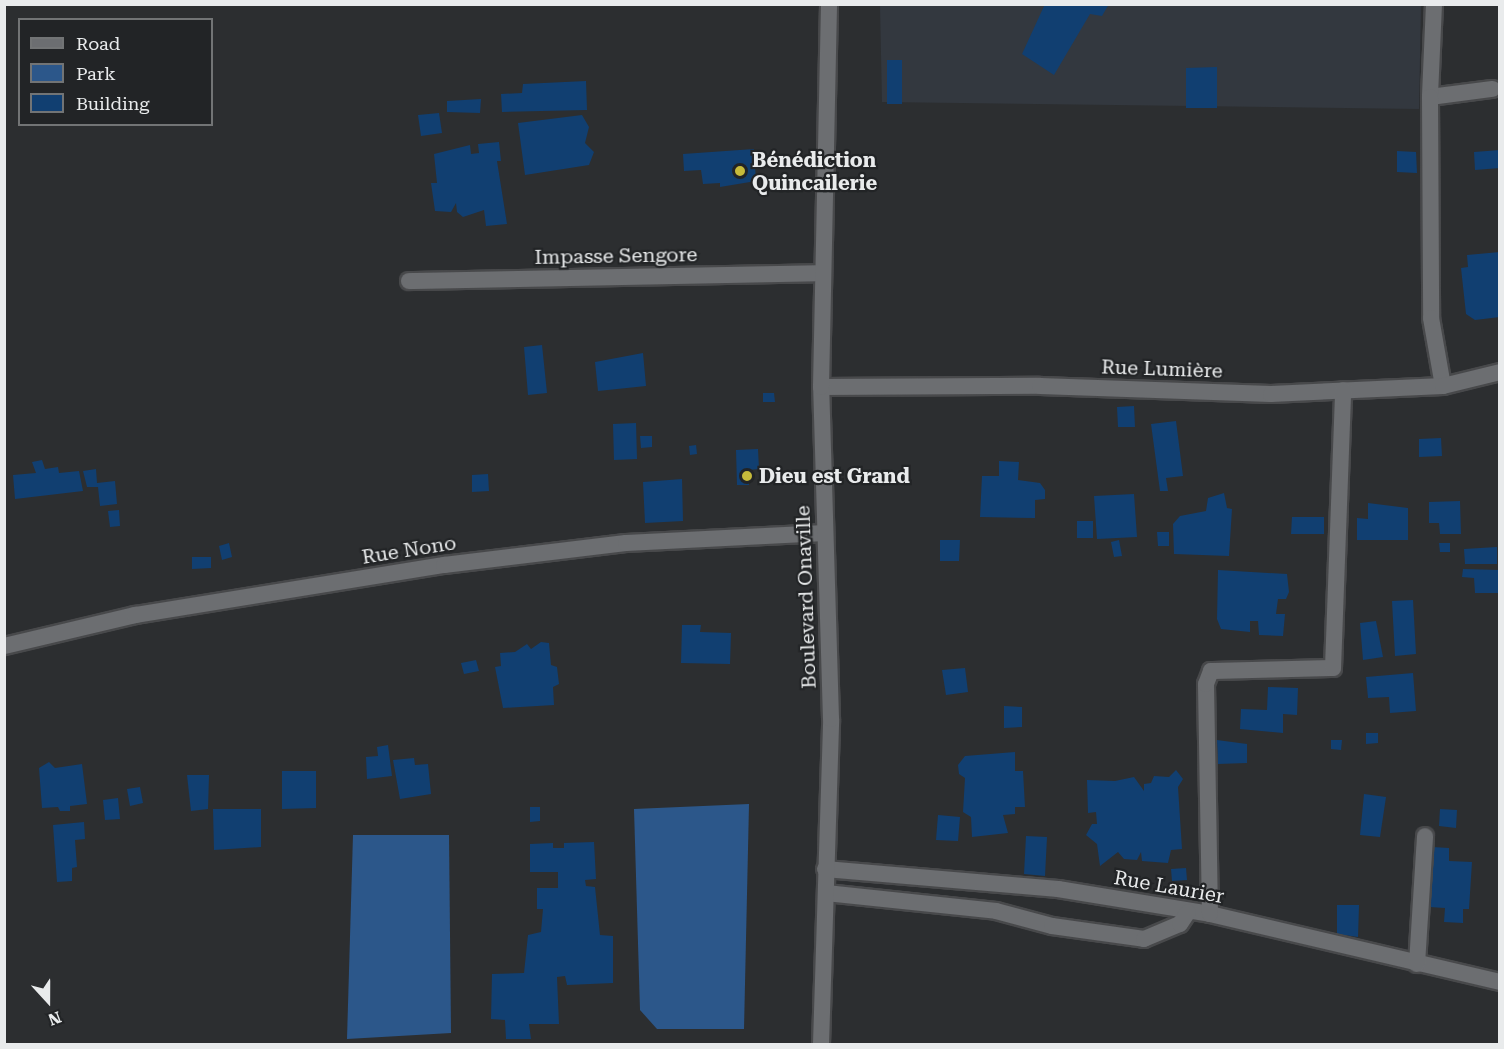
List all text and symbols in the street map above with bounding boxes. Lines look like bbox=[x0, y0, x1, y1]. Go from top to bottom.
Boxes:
legend bbox=[18, 18, 213, 126]
text: Road bbox=[76, 33, 120, 54]
text: Park bbox=[76, 63, 116, 84]
text: Building bbox=[76, 93, 150, 114]
place label: Bénédiction Quincailerie bbox=[752, 148, 877, 195]
marker: Bénédiction Quincailerie bbox=[733, 164, 747, 178]
street label: Impasse Sengore bbox=[534, 243, 698, 269]
street label: Rue Lumière bbox=[1101, 355, 1223, 383]
place label: Dieu est Grand bbox=[759, 464, 910, 488]
marker: Dieu est Grand bbox=[740, 469, 754, 483]
street label: Boulevard Onaville bbox=[791, 505, 821, 689]
street label: Rue Nono bbox=[360, 531, 458, 569]
street label: Rue Laurier bbox=[1112, 865, 1226, 909]
north arrow bbox=[18, 971, 78, 1031]
text: N bbox=[45, 1007, 64, 1029]

